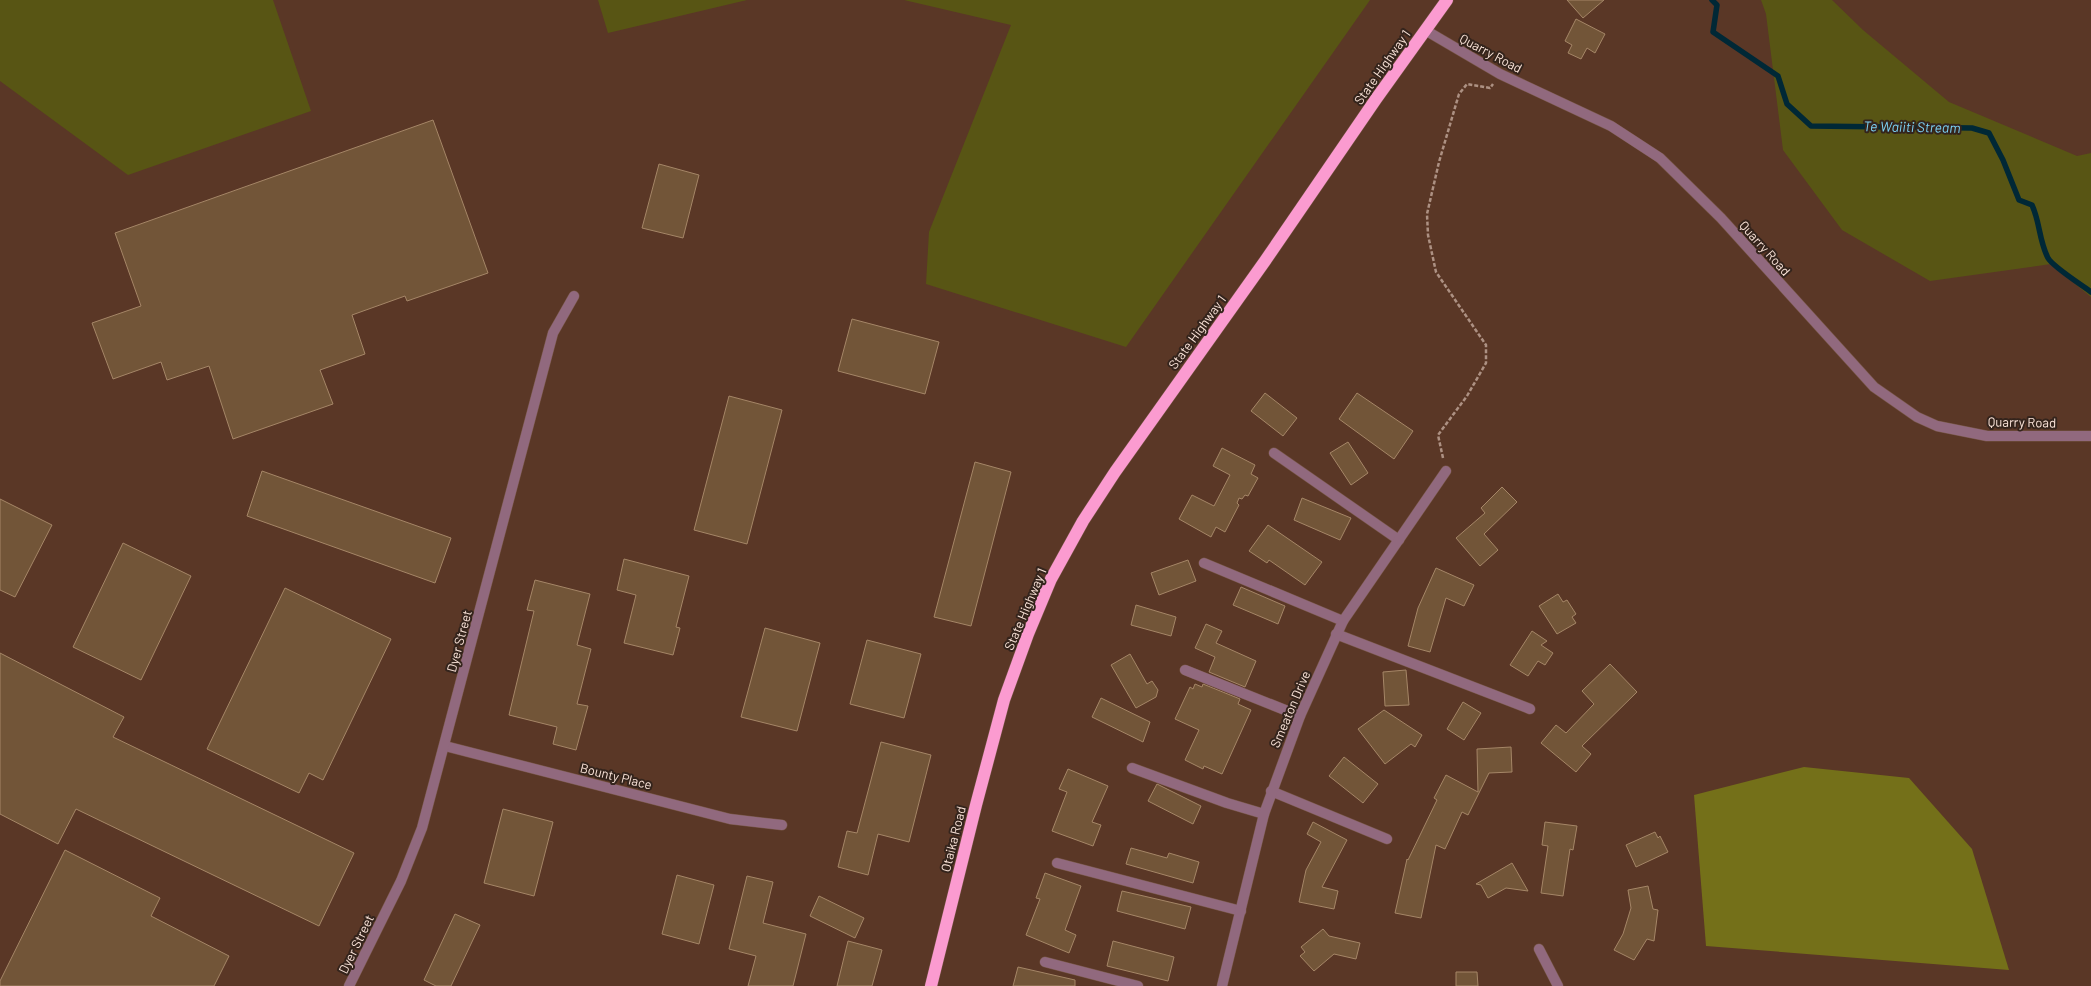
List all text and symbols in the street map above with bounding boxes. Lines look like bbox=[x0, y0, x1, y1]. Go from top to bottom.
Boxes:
street label: State Highway 1 bbox=[1350, 27, 1414, 107]
street label: Quarry Road bbox=[1457, 30, 1525, 76]
water label: Te Waiiti Stream bbox=[1863, 117, 1961, 136]
street label: Quarry Road bbox=[1736, 217, 1794, 279]
street label: State Highway 1 bbox=[1165, 292, 1229, 372]
street label: Quarry Road bbox=[1988, 413, 2056, 431]
street label: State Highway 1 bbox=[1001, 566, 1049, 652]
street label: Dyer Street bbox=[443, 608, 475, 674]
street label: Smeaton Drive bbox=[1267, 668, 1313, 750]
street label: Bounty Place bbox=[578, 759, 654, 793]
street label: Otaika Road bbox=[937, 804, 969, 874]
street label: Dyer Street bbox=[335, 912, 377, 976]

